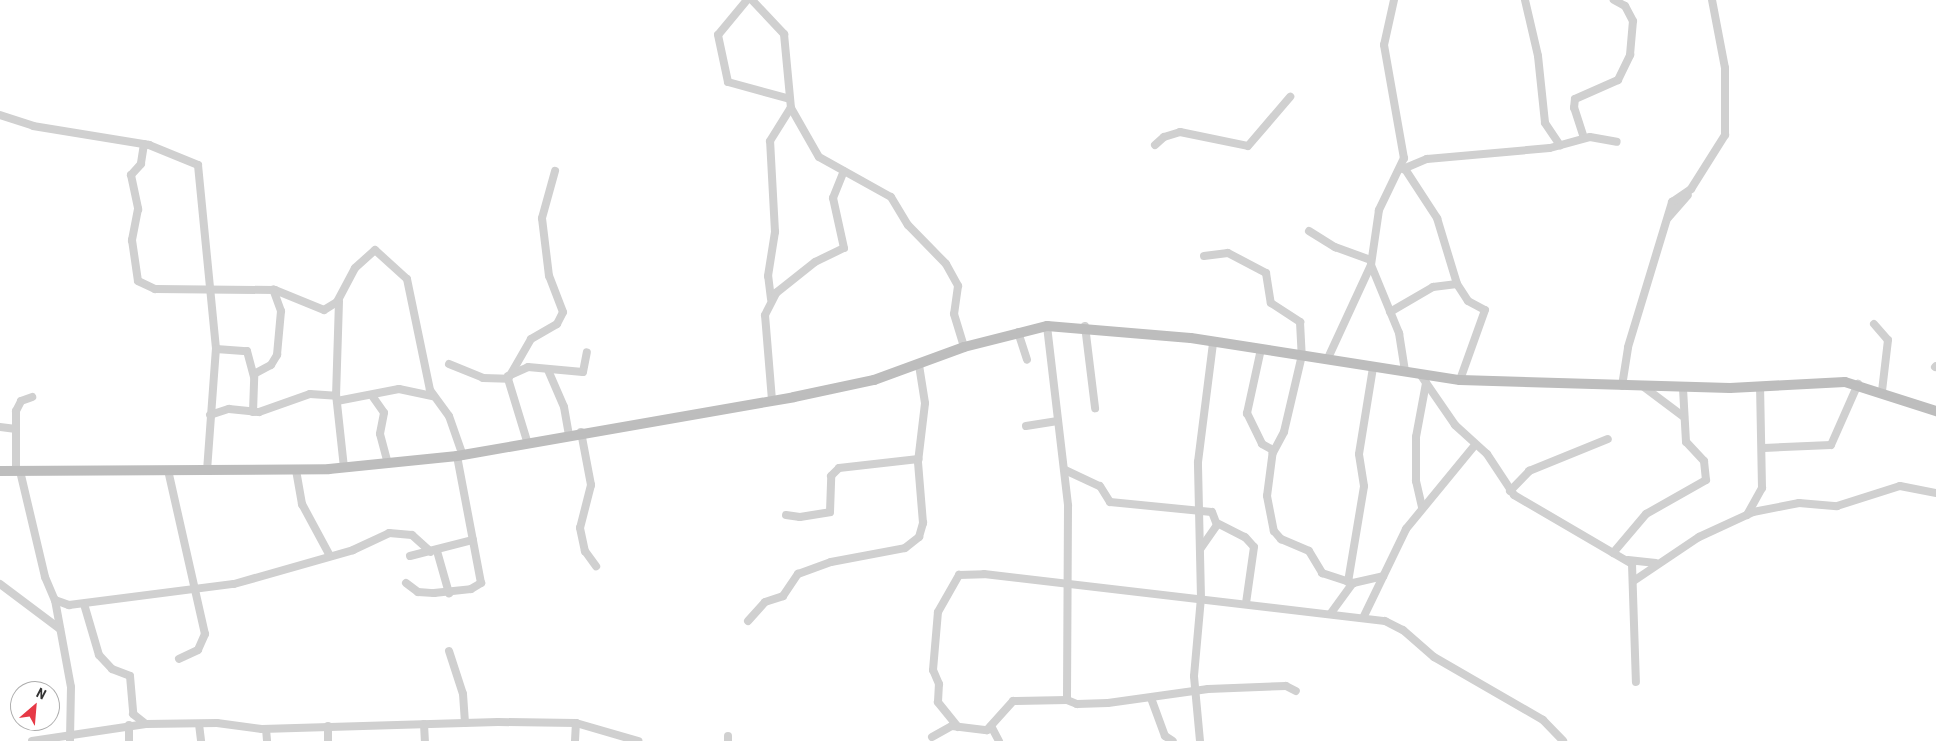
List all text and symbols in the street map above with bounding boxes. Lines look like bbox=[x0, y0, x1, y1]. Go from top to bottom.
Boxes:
north arrow bbox=[10, 681, 60, 731]
text: N bbox=[34, 684, 49, 703]

